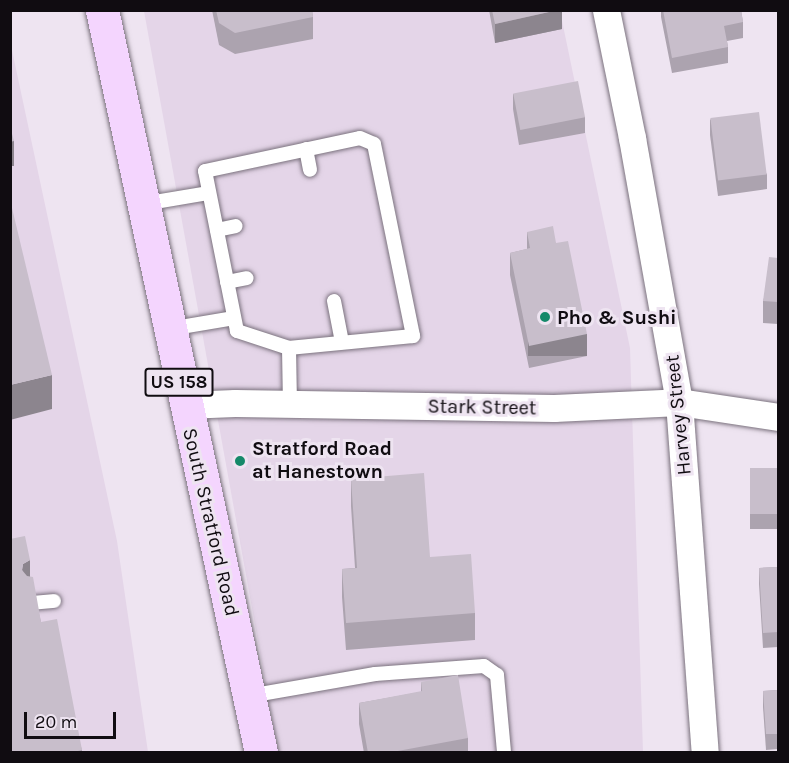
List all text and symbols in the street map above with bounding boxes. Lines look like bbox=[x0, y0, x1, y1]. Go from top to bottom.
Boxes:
place label: Pho & Sushi bbox=[557, 305, 677, 329]
marker: Pho & Sushi bbox=[538, 310, 552, 324]
street label: Harvey Street bbox=[660, 354, 696, 476]
road number: US 158 bbox=[144, 367, 213, 397]
street label: Stark Street bbox=[427, 394, 537, 420]
street label: South Stratford Road bbox=[178, 426, 244, 618]
place label: Stratford Road at Hanestown bbox=[252, 437, 392, 484]
marker: Stratford Road at Hanestown bbox=[233, 454, 247, 468]
scale bar bbox=[27, 700, 118, 738]
text: 20 m bbox=[35, 711, 77, 733]

